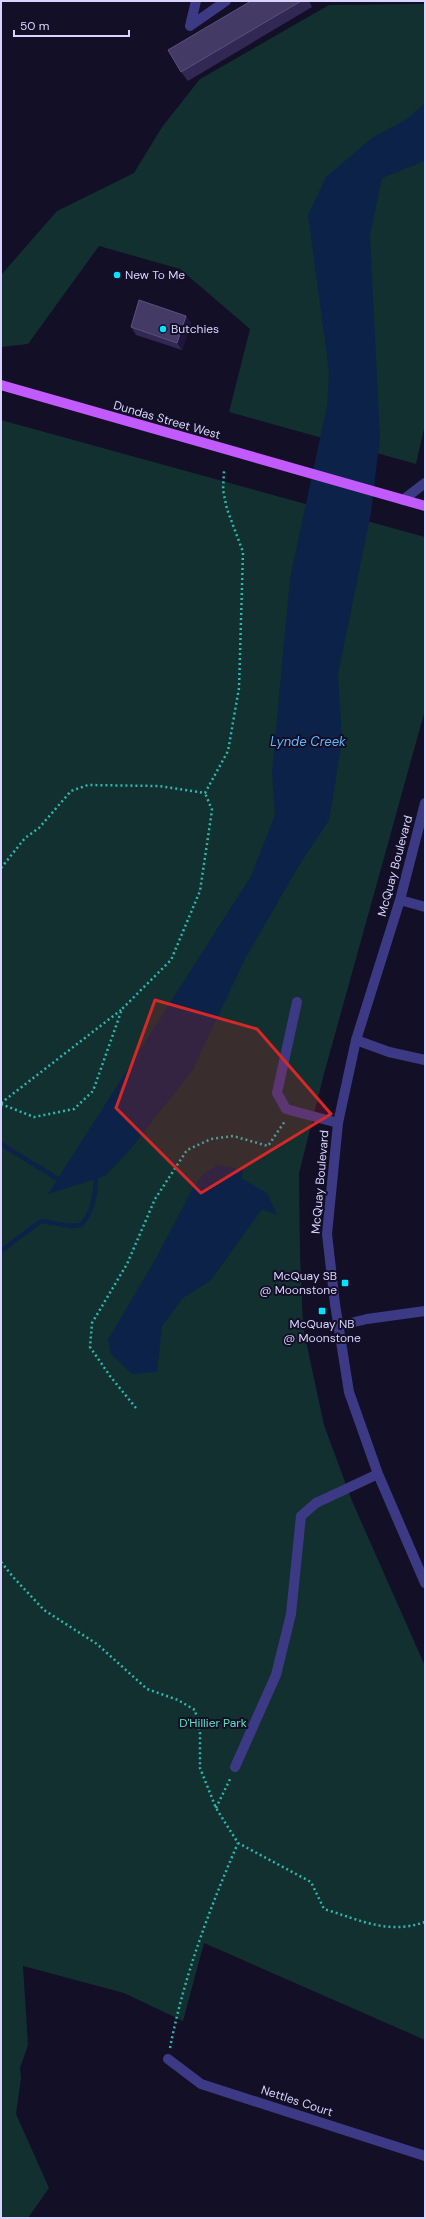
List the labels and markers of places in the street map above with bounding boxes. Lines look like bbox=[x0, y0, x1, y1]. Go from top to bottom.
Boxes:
place label: New To Me bbox=[125, 267, 185, 283]
marker: New To Me bbox=[112, 270, 122, 280]
place label: Butchies bbox=[171, 321, 219, 337]
marker: Butchies bbox=[158, 324, 168, 334]
place label: McQuay SB @ Moonstone bbox=[259, 1268, 337, 1298]
marker: McQuay SB @ Moonstone bbox=[340, 1278, 350, 1288]
marker: McQuay NB @ Moonstone bbox=[317, 1306, 327, 1316]
place label: McQuay NB @ Moonstone bbox=[283, 1316, 361, 1346]

